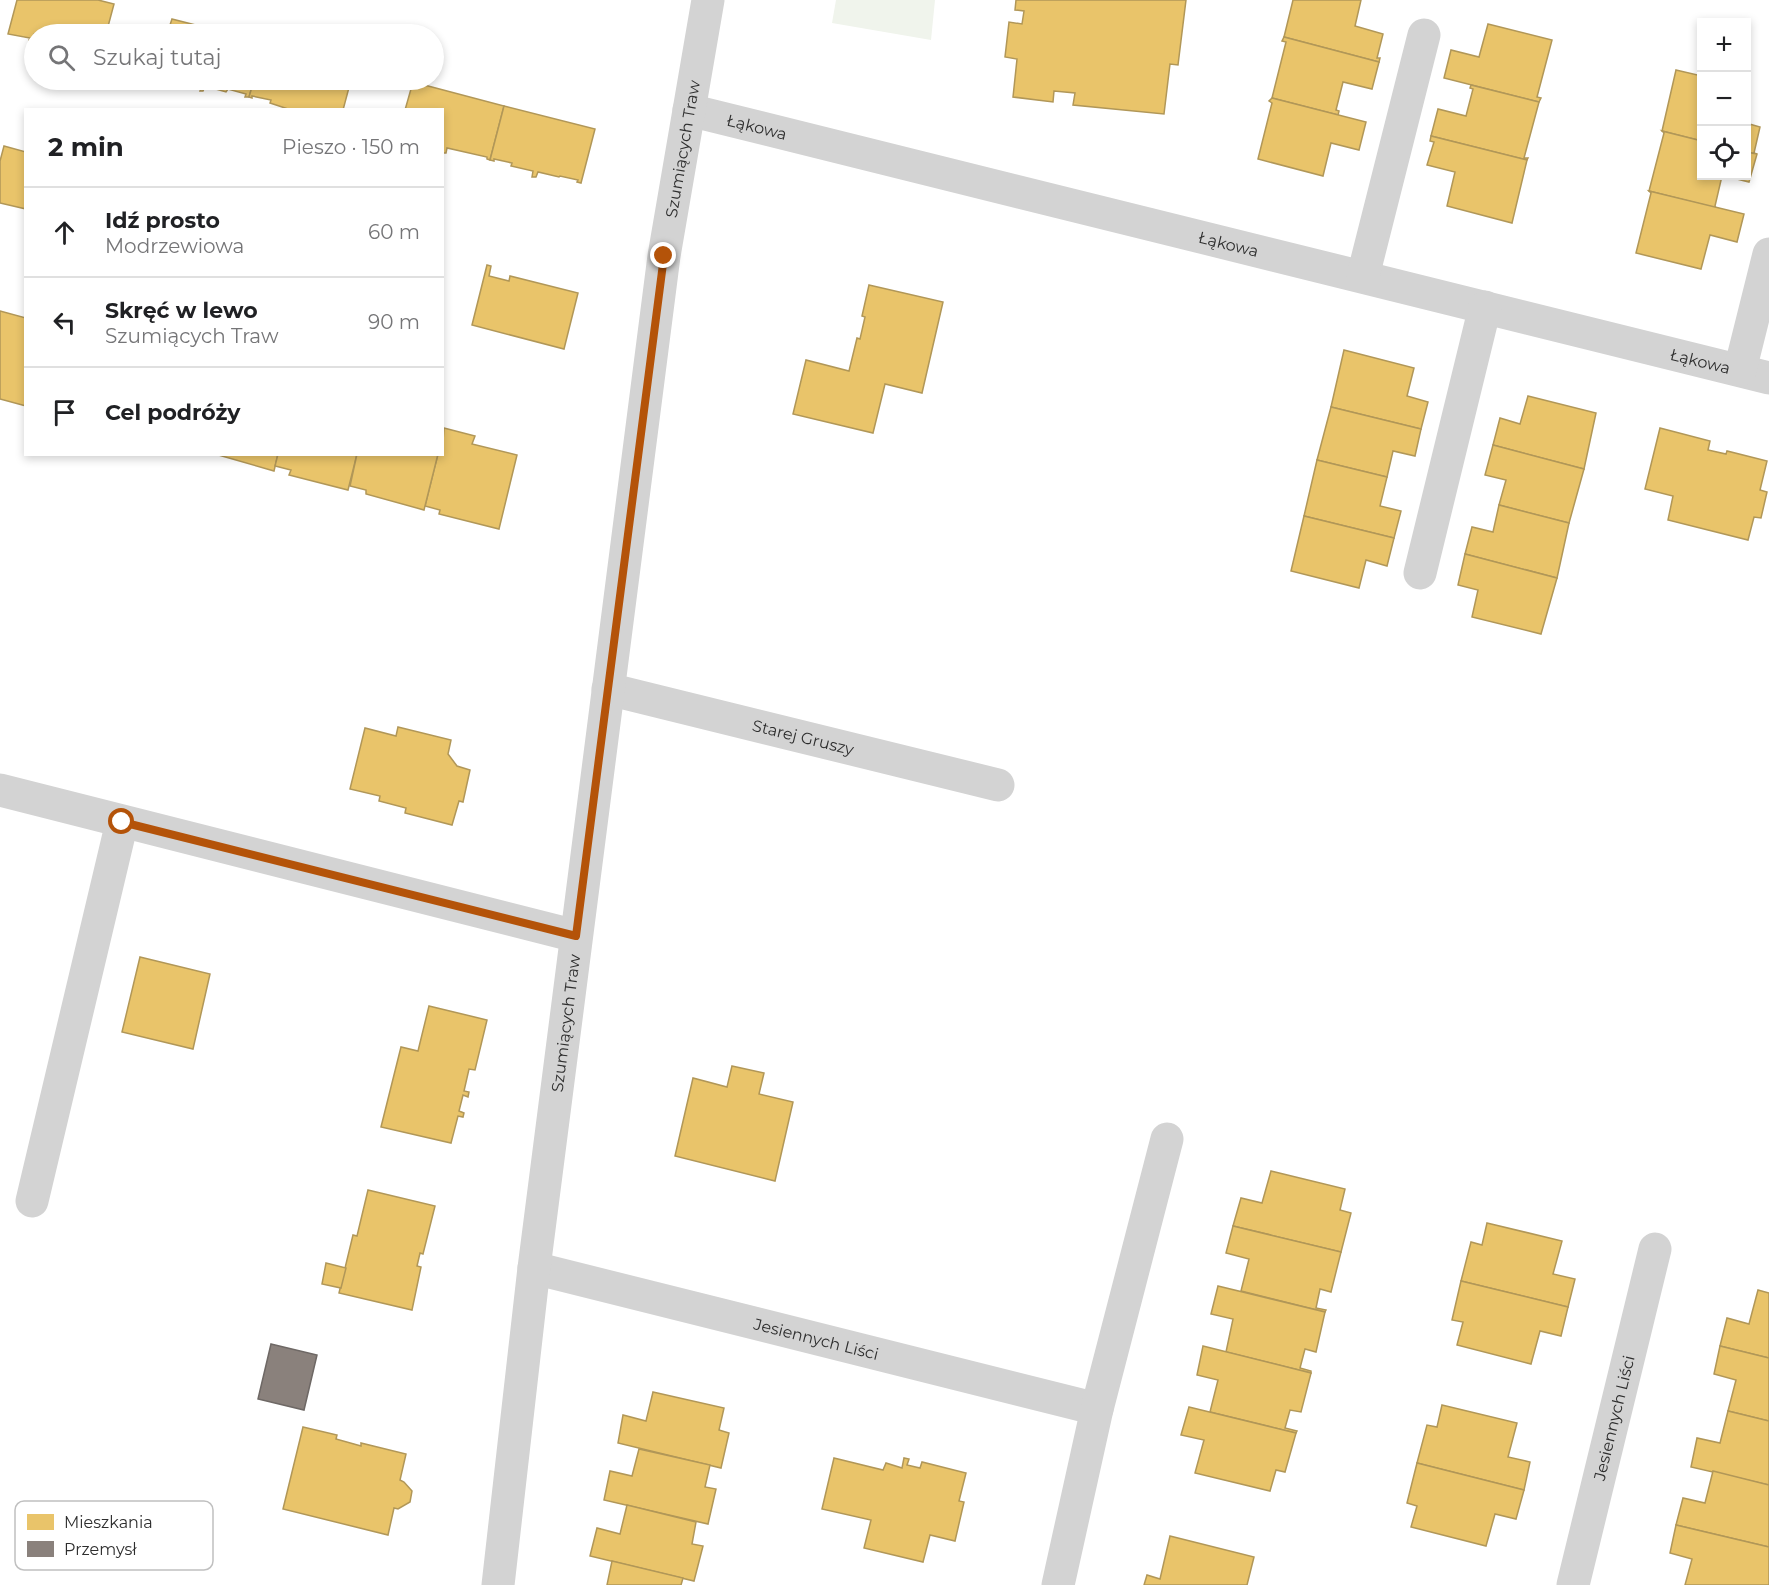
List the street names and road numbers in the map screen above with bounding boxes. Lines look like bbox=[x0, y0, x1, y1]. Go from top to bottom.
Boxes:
street label: Szumiących Traw bbox=[661, 79, 704, 219]
street label: Łąkowa bbox=[725, 110, 789, 143]
street label: Łąkowa bbox=[1197, 227, 1261, 261]
street label: Łąkowa bbox=[1668, 344, 1732, 378]
street label: Starej Gruszy bbox=[750, 715, 856, 759]
street label: Szumiących Traw bbox=[547, 953, 584, 1093]
street label: Jesiennych Liści bbox=[751, 1314, 881, 1363]
street label: Jesiennych Liści bbox=[1589, 1353, 1638, 1483]

